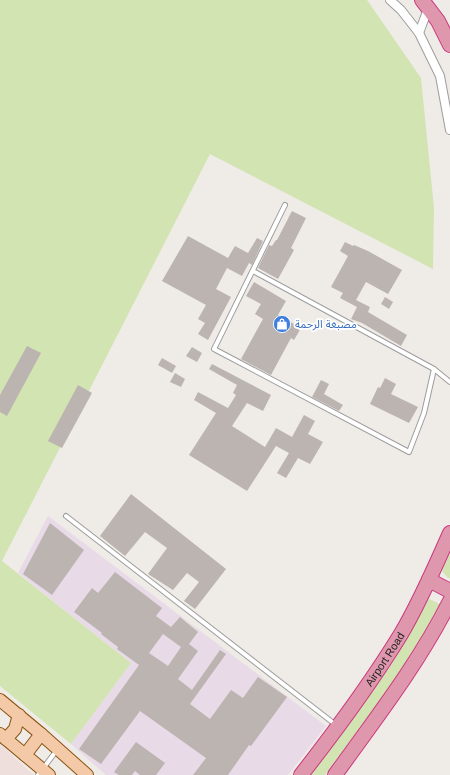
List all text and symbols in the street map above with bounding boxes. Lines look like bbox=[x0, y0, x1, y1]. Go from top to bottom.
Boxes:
shop icon: مصبغة الرحمة bbox=[272, 314, 292, 334]
place label: مصبغة الرحمة bbox=[295, 318, 357, 331]
street label: Airport Road bbox=[363, 630, 407, 688]

